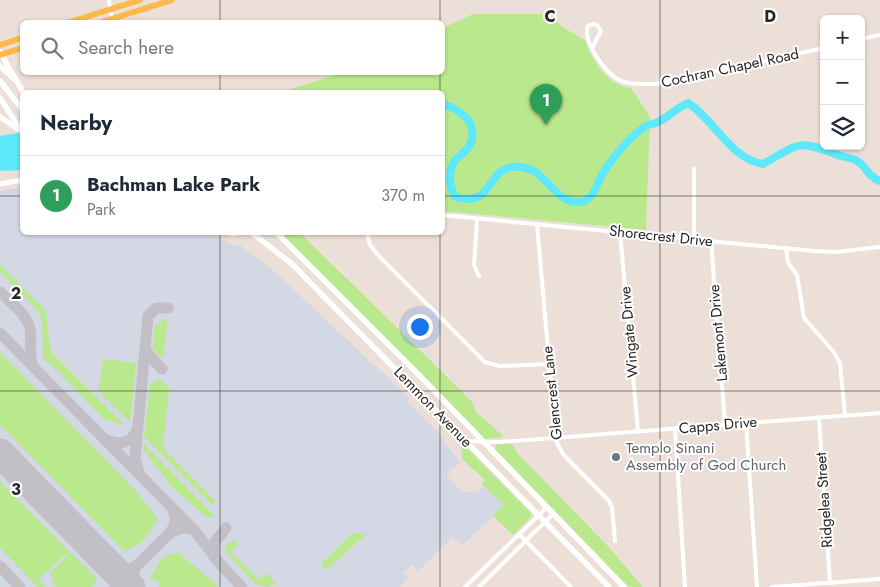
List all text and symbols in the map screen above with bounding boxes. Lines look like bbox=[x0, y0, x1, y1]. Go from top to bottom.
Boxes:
text: C bbox=[544, 5, 556, 28]
text: D bbox=[764, 5, 776, 28]
map controls bbox=[820, 15, 865, 150]
button: + bbox=[820, 15, 865, 60]
search box bbox=[20, 20, 445, 75]
icon: search bbox=[38, 34, 66, 62]
text: Search here bbox=[78, 34, 174, 61]
street label: Cochran Chapel Road bbox=[659, 43, 801, 93]
button: − bbox=[820, 60, 865, 105]
pin: 1 bbox=[530, 84, 562, 125]
button: layers bbox=[820, 105, 865, 150]
text: Nearby bbox=[40, 108, 112, 138]
text: Bachman Lake Park bbox=[87, 171, 260, 198]
text: 1 bbox=[52, 184, 60, 207]
text: 370 m bbox=[381, 184, 425, 207]
text: Park bbox=[87, 198, 116, 221]
street label: Shorecrest Drive bbox=[608, 220, 714, 252]
text: 2 bbox=[11, 282, 21, 305]
street label: Lakemont Drive bbox=[703, 283, 733, 382]
street label: Wingate Drive bbox=[614, 285, 644, 379]
your location bbox=[407, 314, 433, 340]
street label: Glencrest Lane bbox=[536, 345, 568, 441]
street label: Lemmon Avenue bbox=[389, 362, 478, 453]
street label: Capps Drive bbox=[678, 411, 758, 439]
place label: Templo Sinani Assembly of God Church bbox=[626, 437, 786, 476]
marker: Templo Sinani Assembly of God Church bbox=[610, 451, 622, 463]
street label: Ridgelea Street bbox=[810, 451, 838, 549]
text: 3 bbox=[11, 478, 21, 501]

